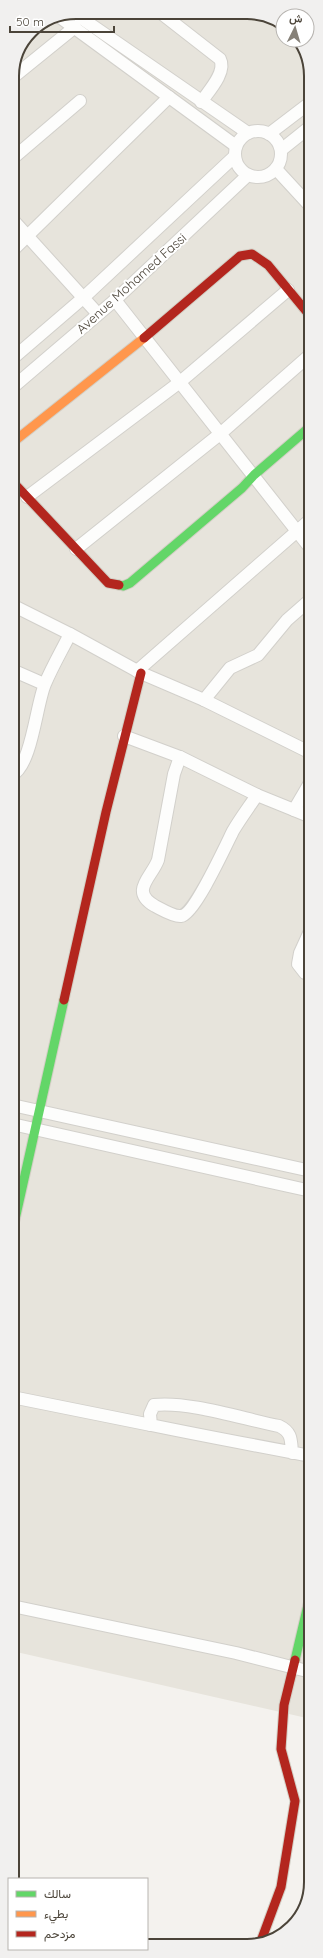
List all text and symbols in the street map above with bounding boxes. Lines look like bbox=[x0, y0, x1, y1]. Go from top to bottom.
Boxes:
scale bar bbox=[10, 8, 114, 34]
north arrow bbox=[275, 8, 315, 48]
text: ش bbox=[289, 10, 303, 26]
text: 50 m bbox=[16, 14, 44, 29]
street label: Avenue Mohamed Fassi bbox=[73, 229, 189, 337]
legend bbox=[8, 1878, 148, 1950]
text: سالك bbox=[44, 1886, 71, 1901]
text: بطيء bbox=[44, 1906, 68, 1924]
text: مزدحم bbox=[44, 1926, 75, 1942]

